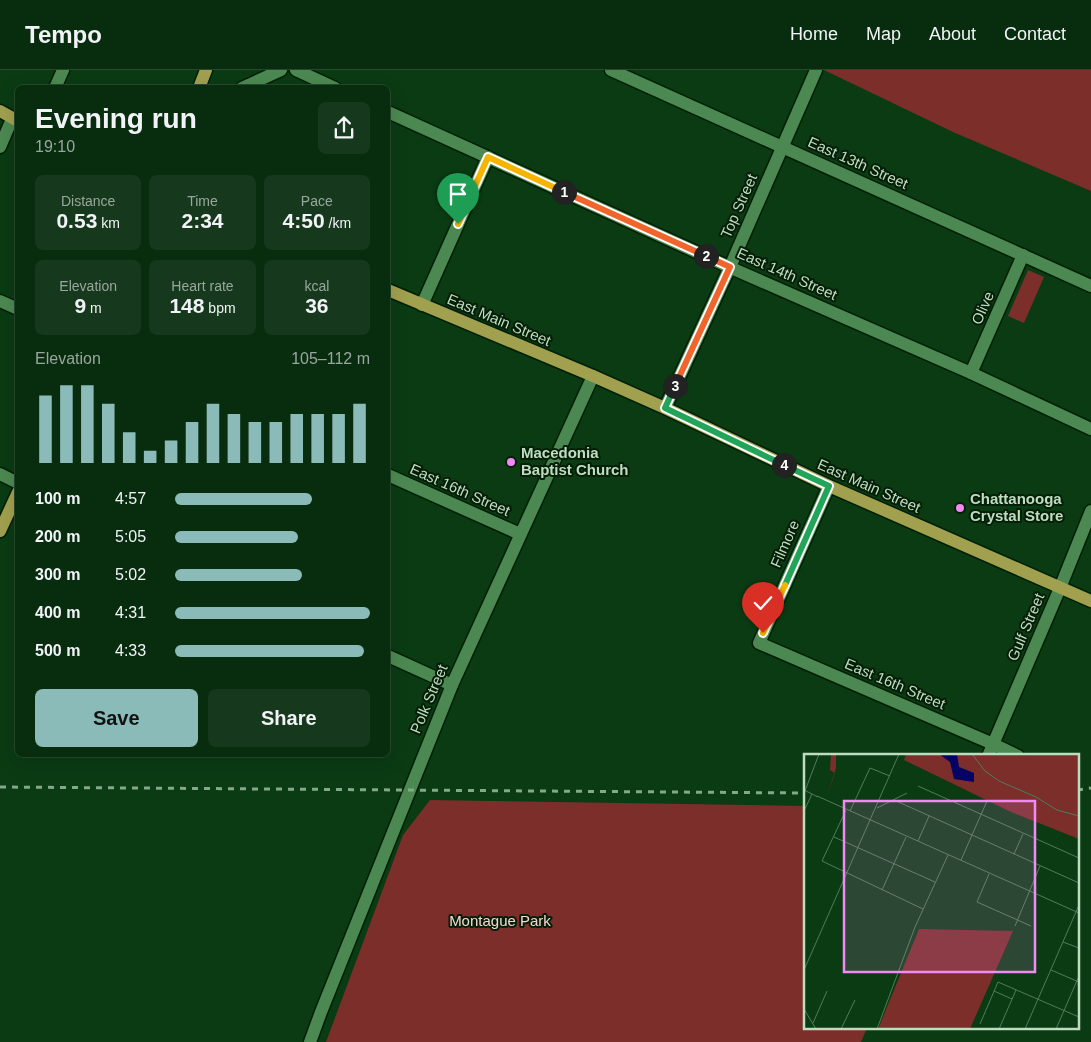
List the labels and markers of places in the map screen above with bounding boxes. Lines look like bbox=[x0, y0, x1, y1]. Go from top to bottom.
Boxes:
pin bbox=[437, 173, 479, 224]
pin: 1 bbox=[552, 180, 576, 204]
pin: 2 bbox=[694, 244, 718, 268]
pin: 3 bbox=[662, 374, 688, 398]
place label: Macedonia Baptist Church bbox=[521, 444, 629, 478]
pin: 4 bbox=[772, 452, 796, 478]
marker: Macedonia Baptist Church bbox=[505, 456, 517, 468]
place label: Chattanooga Crystal Store bbox=[970, 490, 1063, 524]
marker: Chattanooga Crystal Store bbox=[954, 502, 966, 514]
pin bbox=[742, 582, 784, 633]

